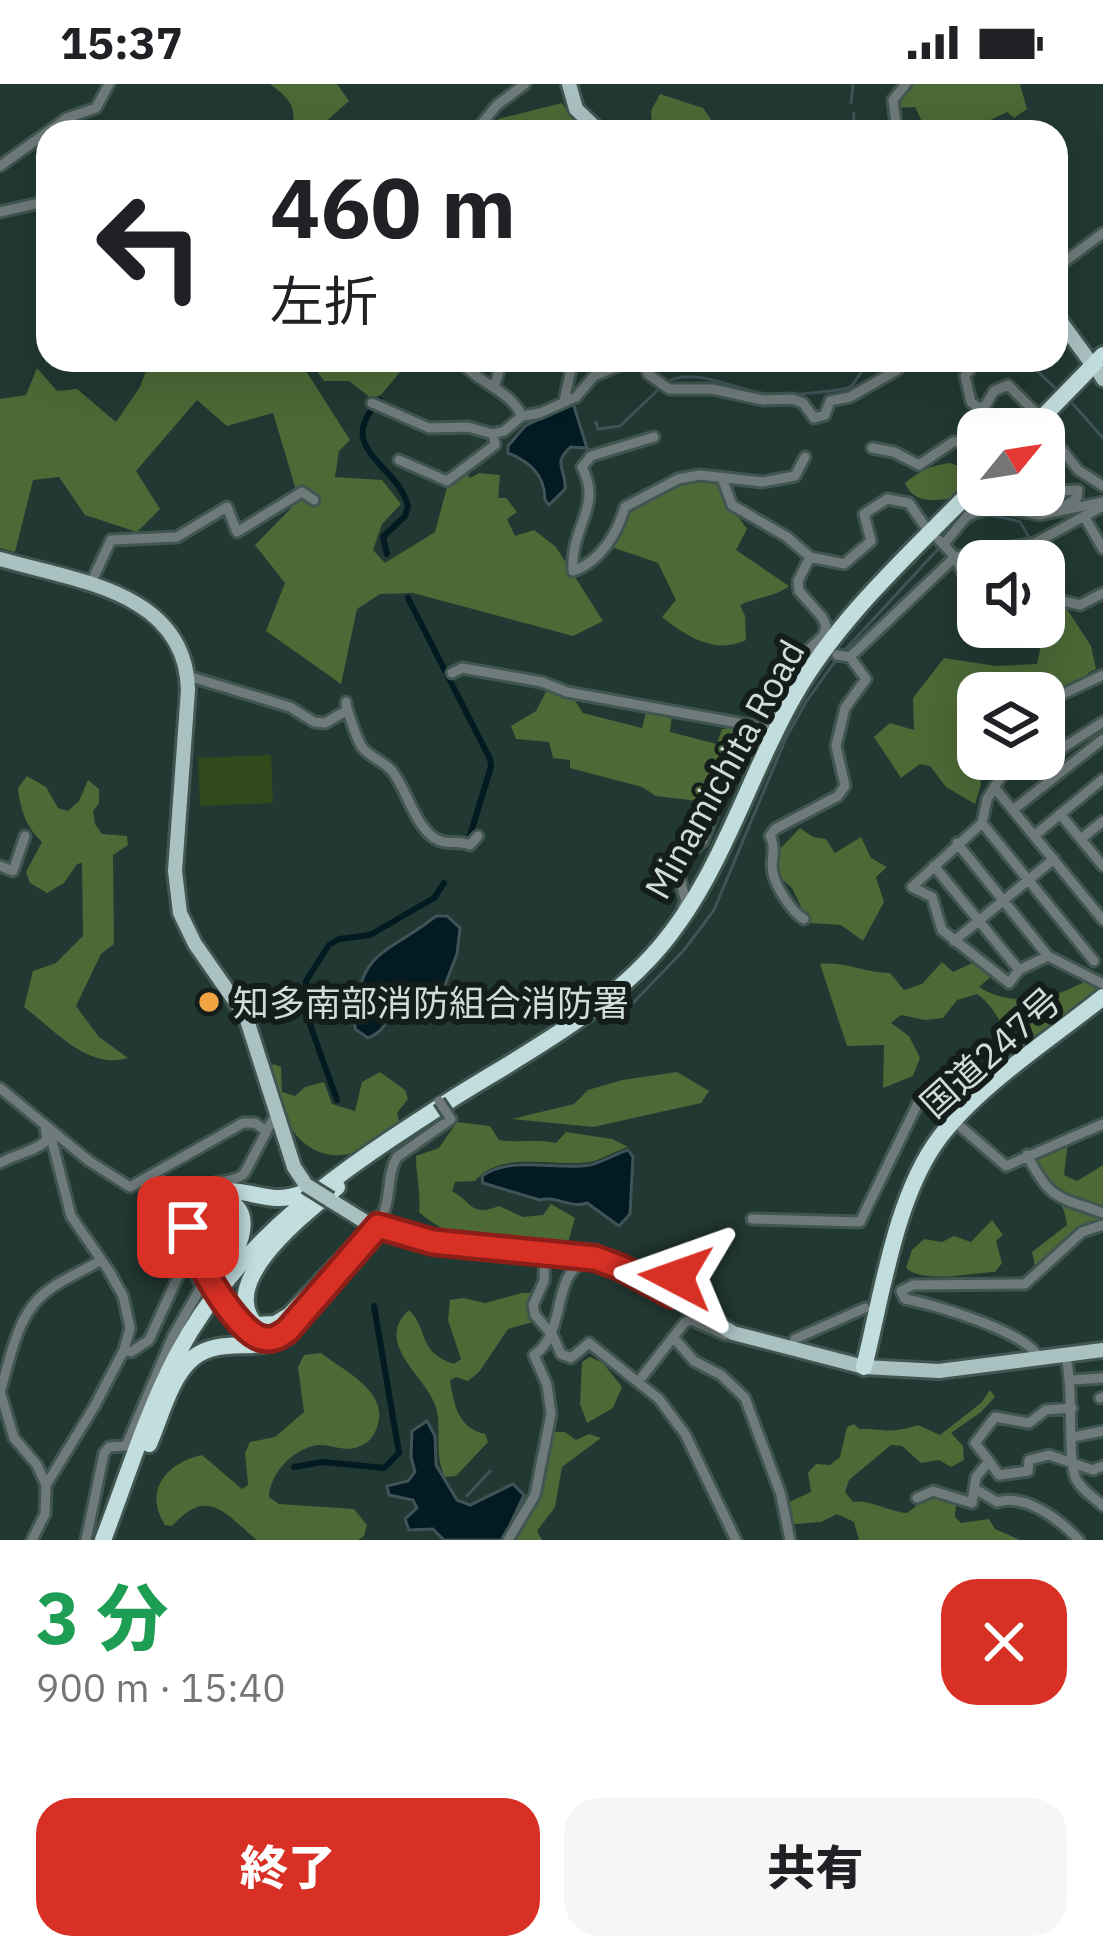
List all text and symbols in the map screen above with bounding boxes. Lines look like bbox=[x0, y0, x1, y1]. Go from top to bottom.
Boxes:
text: 15:37 bbox=[60, 13, 183, 71]
text: 460 m bbox=[270, 152, 516, 261]
icon: left bbox=[72, 168, 228, 324]
text: 左折 bbox=[270, 266, 378, 336]
north arrow bbox=[957, 408, 1065, 516]
map controls bbox=[957, 408, 1065, 780]
button: sound bbox=[957, 540, 1065, 648]
street label: Minamichita Road bbox=[633, 631, 815, 907]
button: layers bbox=[957, 672, 1065, 780]
street label: 国道247号 bbox=[910, 977, 1070, 1127]
place label: 知多南部消防組合消防署 bbox=[233, 979, 629, 1026]
marker: 知多南部消防組合消防署 bbox=[196, 989, 222, 1015]
pin bbox=[137, 1176, 239, 1278]
icon: arrive bbox=[155, 1194, 221, 1260]
position arrow bbox=[613, 1214, 739, 1340]
text: 3 分 bbox=[36, 1570, 168, 1664]
button: close bbox=[941, 1579, 1067, 1705]
text: 900 m · 15:40 bbox=[36, 1662, 286, 1713]
button: 終了 bbox=[36, 1798, 540, 1936]
button: 共有 bbox=[564, 1798, 1067, 1936]

